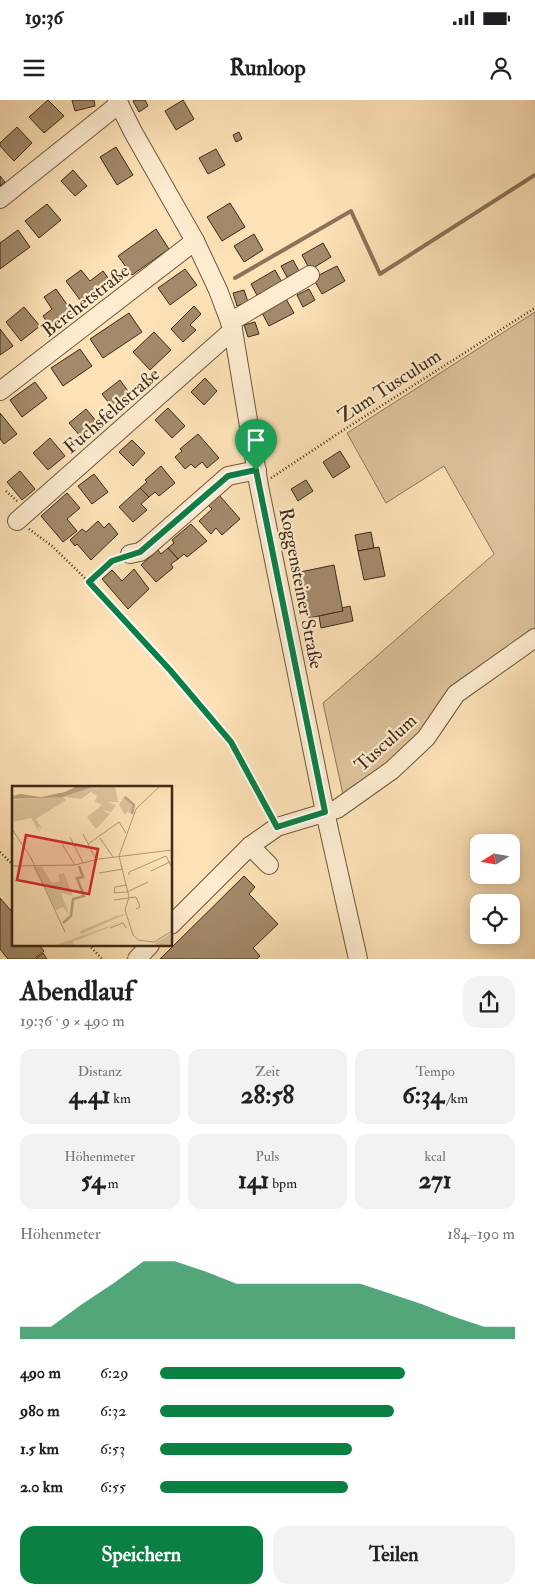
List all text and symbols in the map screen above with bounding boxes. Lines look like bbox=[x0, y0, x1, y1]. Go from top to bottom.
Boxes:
text: 19:36 bbox=[25, 6, 63, 30]
icon: menu bbox=[20, 54, 48, 82]
text: Runloop bbox=[229, 54, 306, 82]
icon: person bbox=[487, 54, 515, 82]
street label: Berchetstraße bbox=[37, 259, 134, 343]
street label: Zum Tusculum bbox=[333, 343, 446, 428]
street label: Fuchsfeldstraße bbox=[59, 363, 165, 459]
pin bbox=[235, 419, 277, 470]
icon: arrive bbox=[242, 426, 270, 454]
street label: Roggensteiner Straße bbox=[274, 506, 328, 671]
street label: Tusculum bbox=[350, 708, 422, 777]
inset map bbox=[12, 786, 172, 946]
north arrow bbox=[470, 834, 520, 884]
map controls bbox=[470, 834, 520, 944]
button: locate bbox=[470, 894, 520, 944]
text: Abendlauf bbox=[20, 974, 134, 1009]
button: share bbox=[463, 976, 515, 1028]
text: 19:36 · 9 × 490 m bbox=[20, 1011, 125, 1031]
text: Distanz bbox=[78, 1063, 122, 1080]
text: Zeit bbox=[255, 1063, 280, 1080]
text: Tempo bbox=[416, 1063, 455, 1080]
text: 4.41 bbox=[69, 1080, 110, 1111]
text: 28:58 bbox=[241, 1080, 294, 1111]
text: 6:34 bbox=[402, 1080, 444, 1111]
text: km bbox=[110, 1090, 131, 1107]
text: /km bbox=[444, 1090, 468, 1107]
text: Höhenmeter bbox=[65, 1148, 135, 1165]
text: Puls bbox=[256, 1148, 279, 1165]
text: kcal bbox=[424, 1148, 446, 1165]
text: 54 bbox=[81, 1165, 105, 1196]
text: 141 bbox=[238, 1165, 269, 1196]
text: 271 bbox=[419, 1165, 452, 1196]
text: m bbox=[105, 1175, 119, 1192]
text: bpm bbox=[269, 1175, 297, 1192]
text: Höhenmeter bbox=[20, 1224, 101, 1244]
text: 184–190 m bbox=[447, 1224, 515, 1244]
text: 490 m bbox=[20, 1363, 61, 1383]
text: 6:29 bbox=[100, 1363, 128, 1383]
text: 980 m bbox=[20, 1401, 60, 1421]
text: 6:32 bbox=[100, 1401, 126, 1421]
text: 1.5 km bbox=[20, 1439, 59, 1459]
text: 6:53 bbox=[100, 1439, 125, 1459]
text: 2.0 km bbox=[20, 1477, 63, 1497]
text: 6:55 bbox=[100, 1477, 126, 1497]
button: Speichern bbox=[20, 1526, 263, 1584]
button: Teilen bbox=[273, 1526, 515, 1584]

